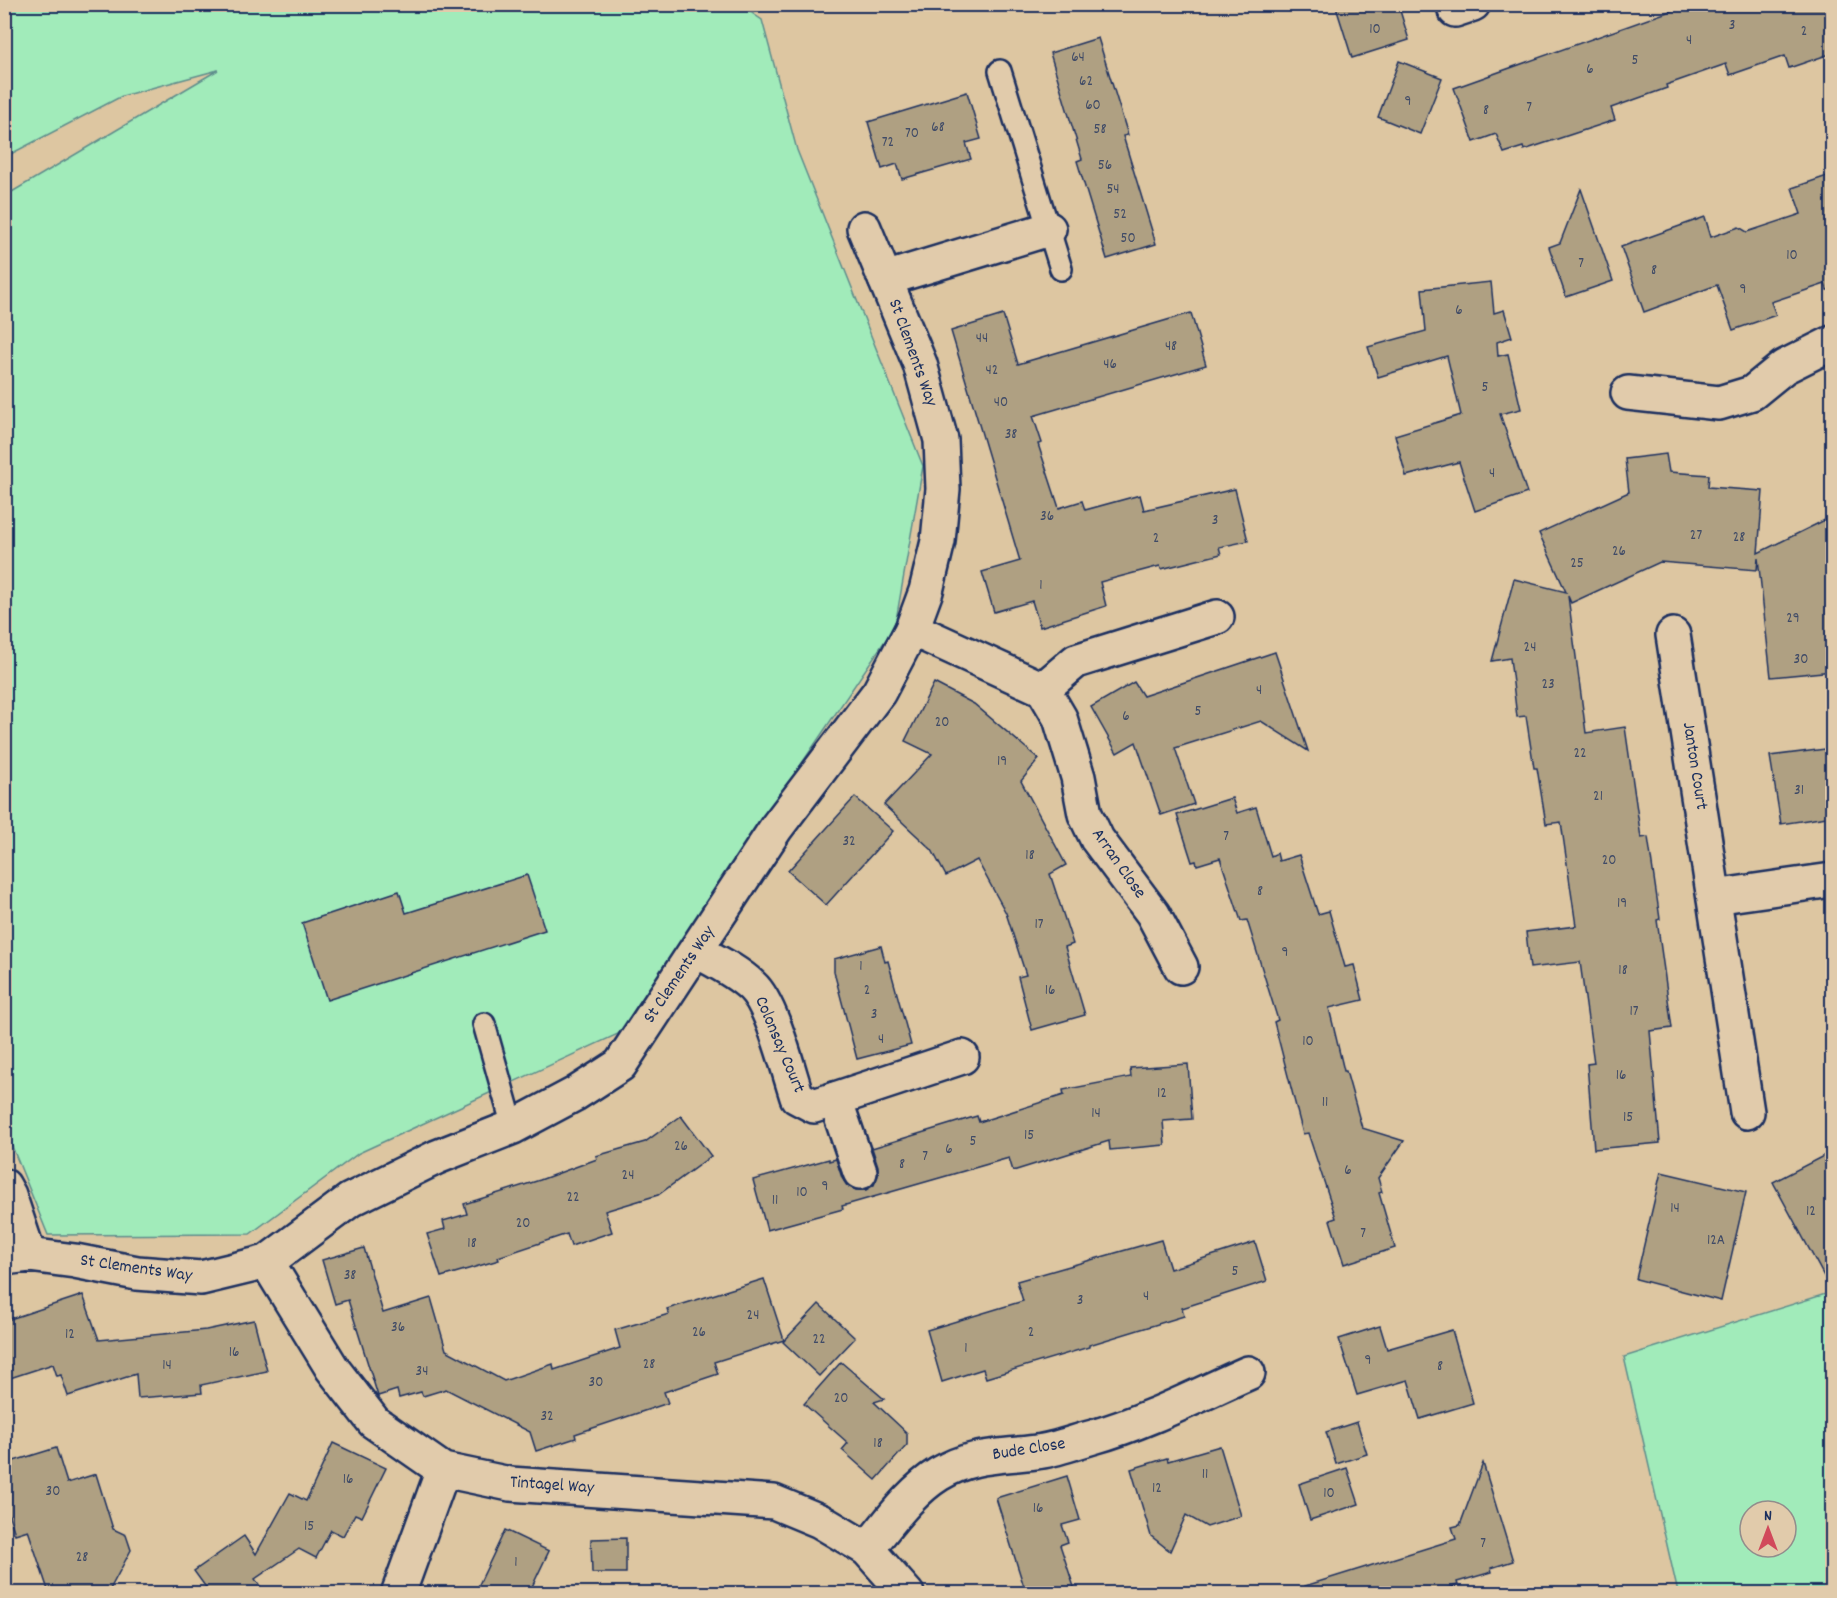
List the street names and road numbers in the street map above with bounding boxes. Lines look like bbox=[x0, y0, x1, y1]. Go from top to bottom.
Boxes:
street label: St Clements Way bbox=[881, 296, 943, 411]
street label: Janton Court bbox=[1675, 720, 1713, 812]
street label: Arran Close bbox=[1085, 824, 1151, 904]
street label: St Clements Way bbox=[638, 921, 722, 1029]
street label: Colonsay Court bbox=[747, 993, 811, 1098]
street label: St Clements Way bbox=[78, 1249, 194, 1289]
street label: Bude Close bbox=[991, 1432, 1067, 1468]
street label: Tintagel Way bbox=[509, 1471, 596, 1501]

